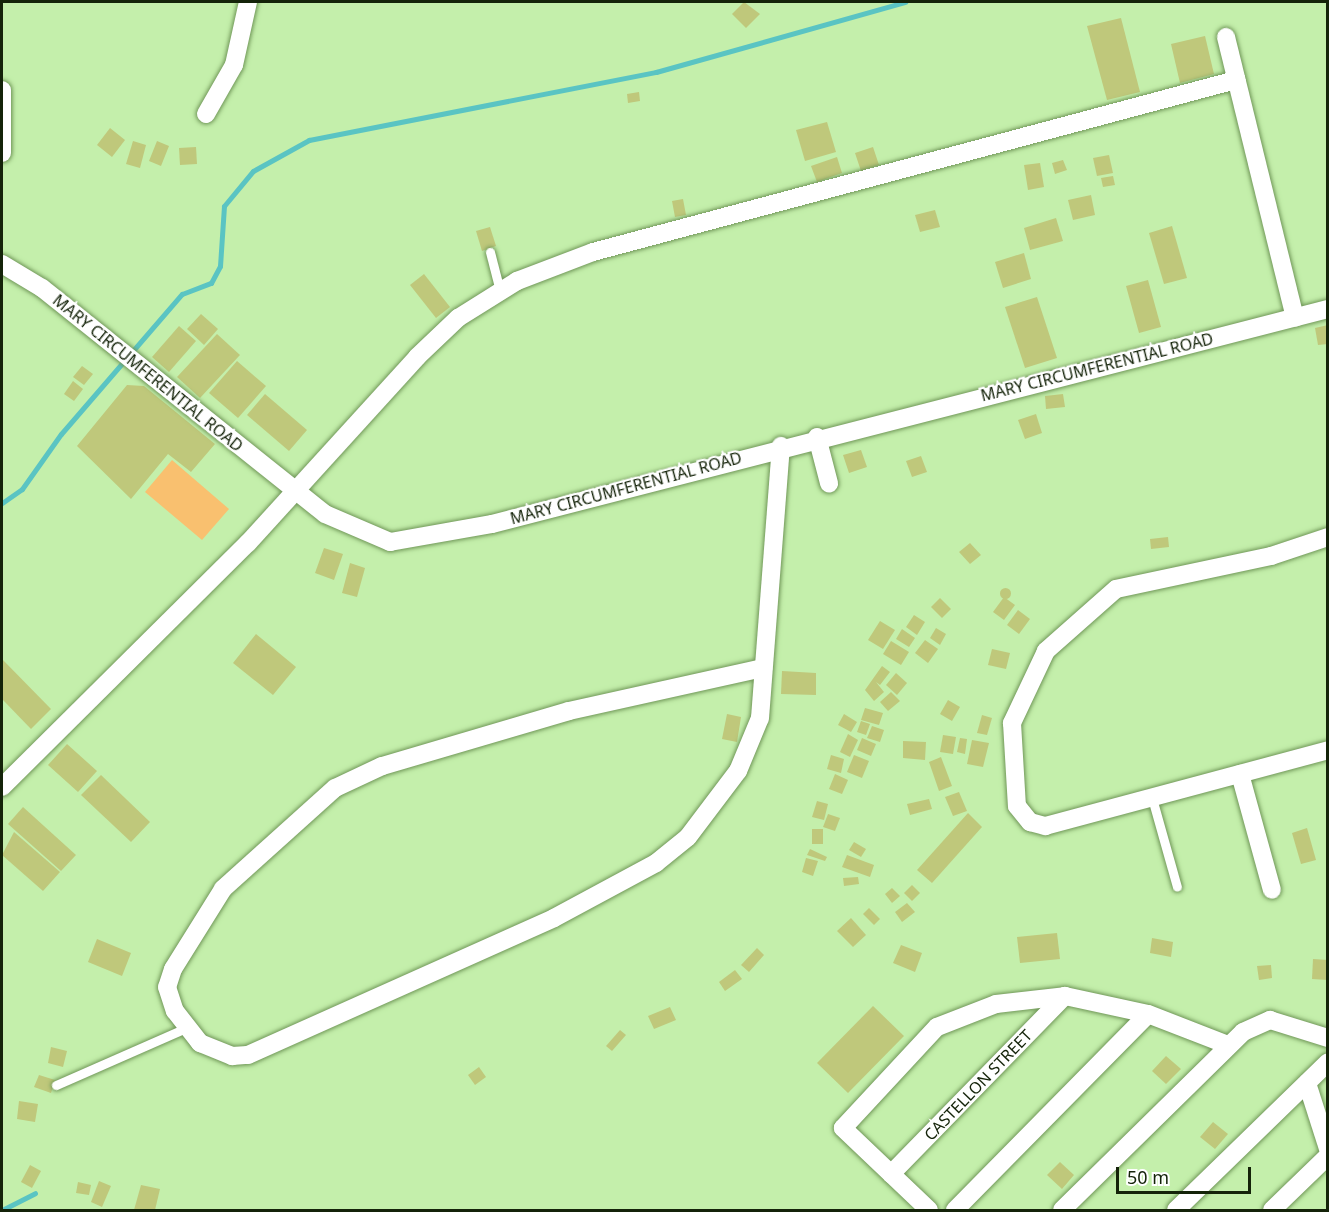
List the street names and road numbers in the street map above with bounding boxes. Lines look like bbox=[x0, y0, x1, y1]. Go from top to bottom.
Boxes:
street label: MARY CIRCUMFERENTIAL ROAD bbox=[49, 290, 247, 456]
street label: MARY CIRCUMFERENTIAL ROAD bbox=[979, 329, 1215, 405]
street label: MARY CIRCUMFERENTIAL ROAD bbox=[508, 448, 744, 528]
street label: CASTELLON STREET bbox=[920, 1026, 1036, 1144]

